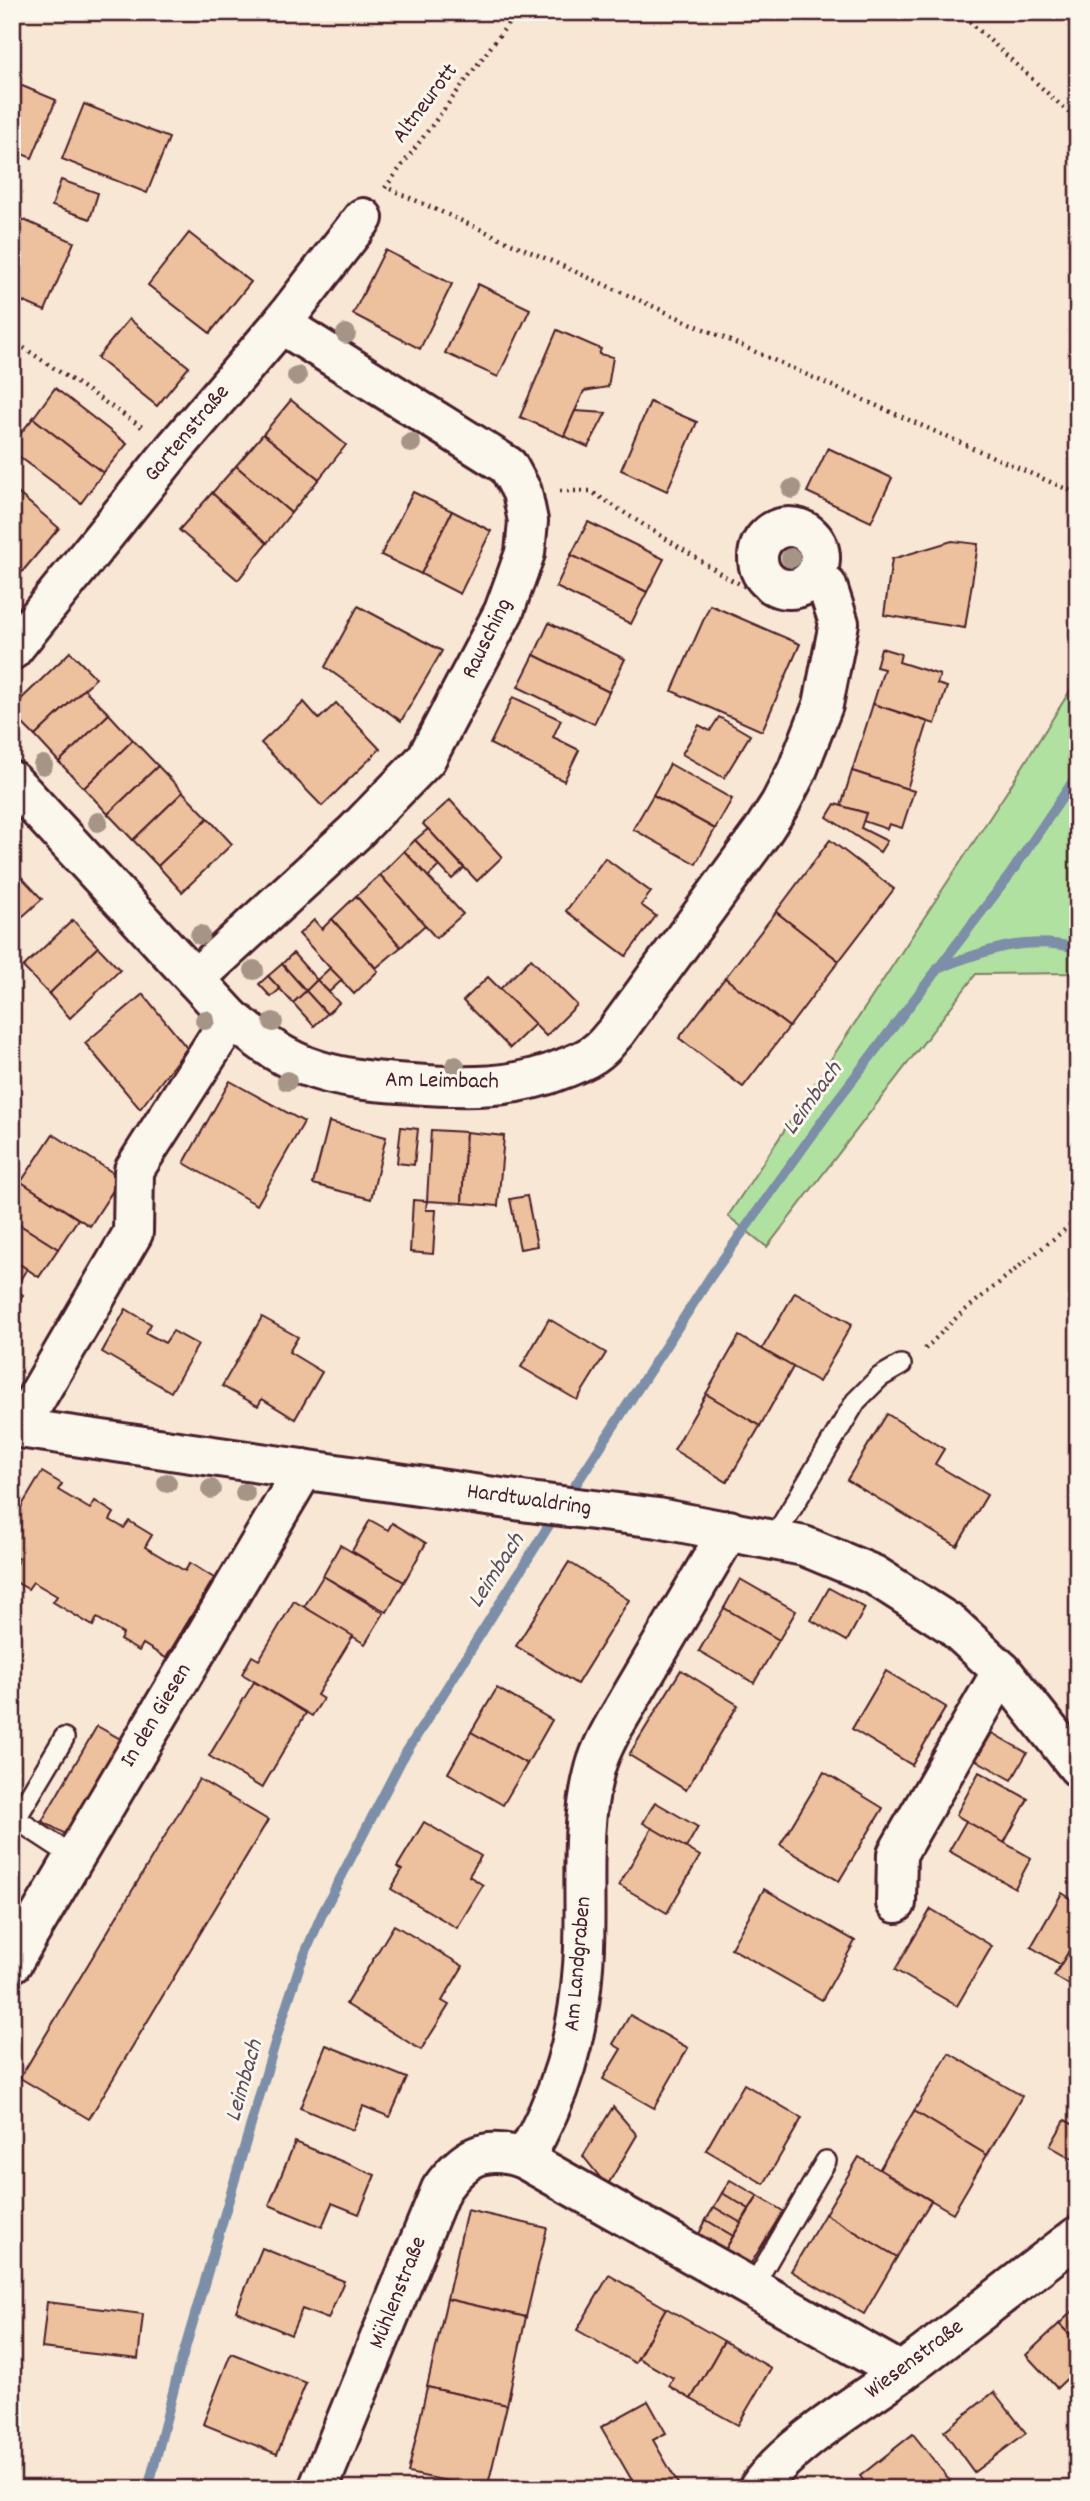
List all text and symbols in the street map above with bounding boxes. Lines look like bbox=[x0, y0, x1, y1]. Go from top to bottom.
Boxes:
street label: Altneurott bbox=[385, 57, 467, 151]
street label: Gartenstraße bbox=[137, 378, 239, 490]
street label: Rausching bbox=[454, 593, 522, 685]
water label: Leimbach bbox=[775, 1054, 852, 1143]
street label: Am Leimbach bbox=[385, 1065, 499, 1099]
street label: Hardtwaldring bbox=[464, 1476, 594, 1526]
water label: Leimbach bbox=[460, 1526, 535, 1615]
street label: In den Giesen bbox=[113, 1658, 201, 1774]
street label: Am Landgraben bbox=[557, 1895, 601, 2033]
water label: Leimbach bbox=[217, 2035, 273, 2126]
street label: Mühlenstraße bbox=[361, 2232, 437, 2354]
street label: Wiesenstraße bbox=[859, 2312, 971, 2408]

